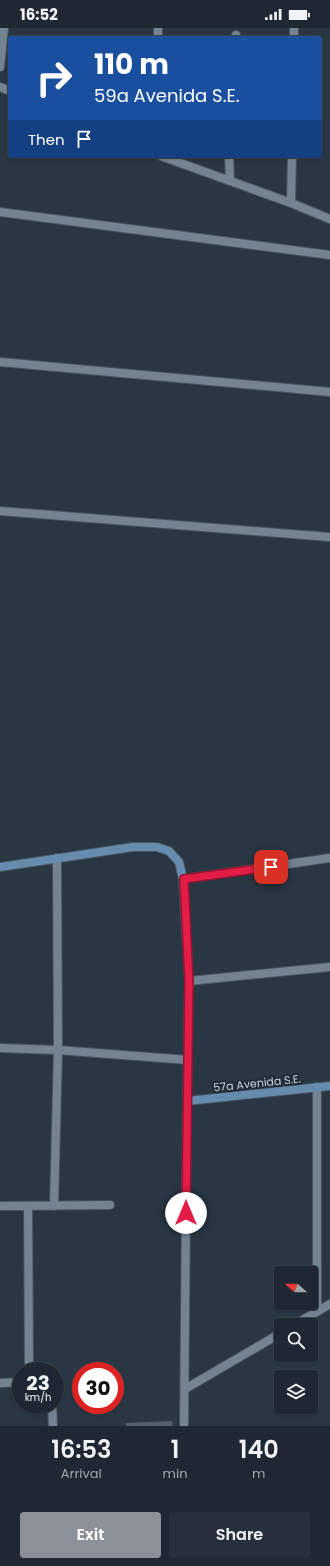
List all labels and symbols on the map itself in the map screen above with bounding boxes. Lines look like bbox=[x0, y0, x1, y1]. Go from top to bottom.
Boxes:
pin bbox=[254, 850, 288, 884]
street label: 57a Avenida S.E. bbox=[212, 1070, 302, 1096]
position arrow bbox=[165, 1192, 207, 1234]
north arrow bbox=[274, 1266, 318, 1310]
speed limit sign: 30 bbox=[72, 1362, 124, 1414]

